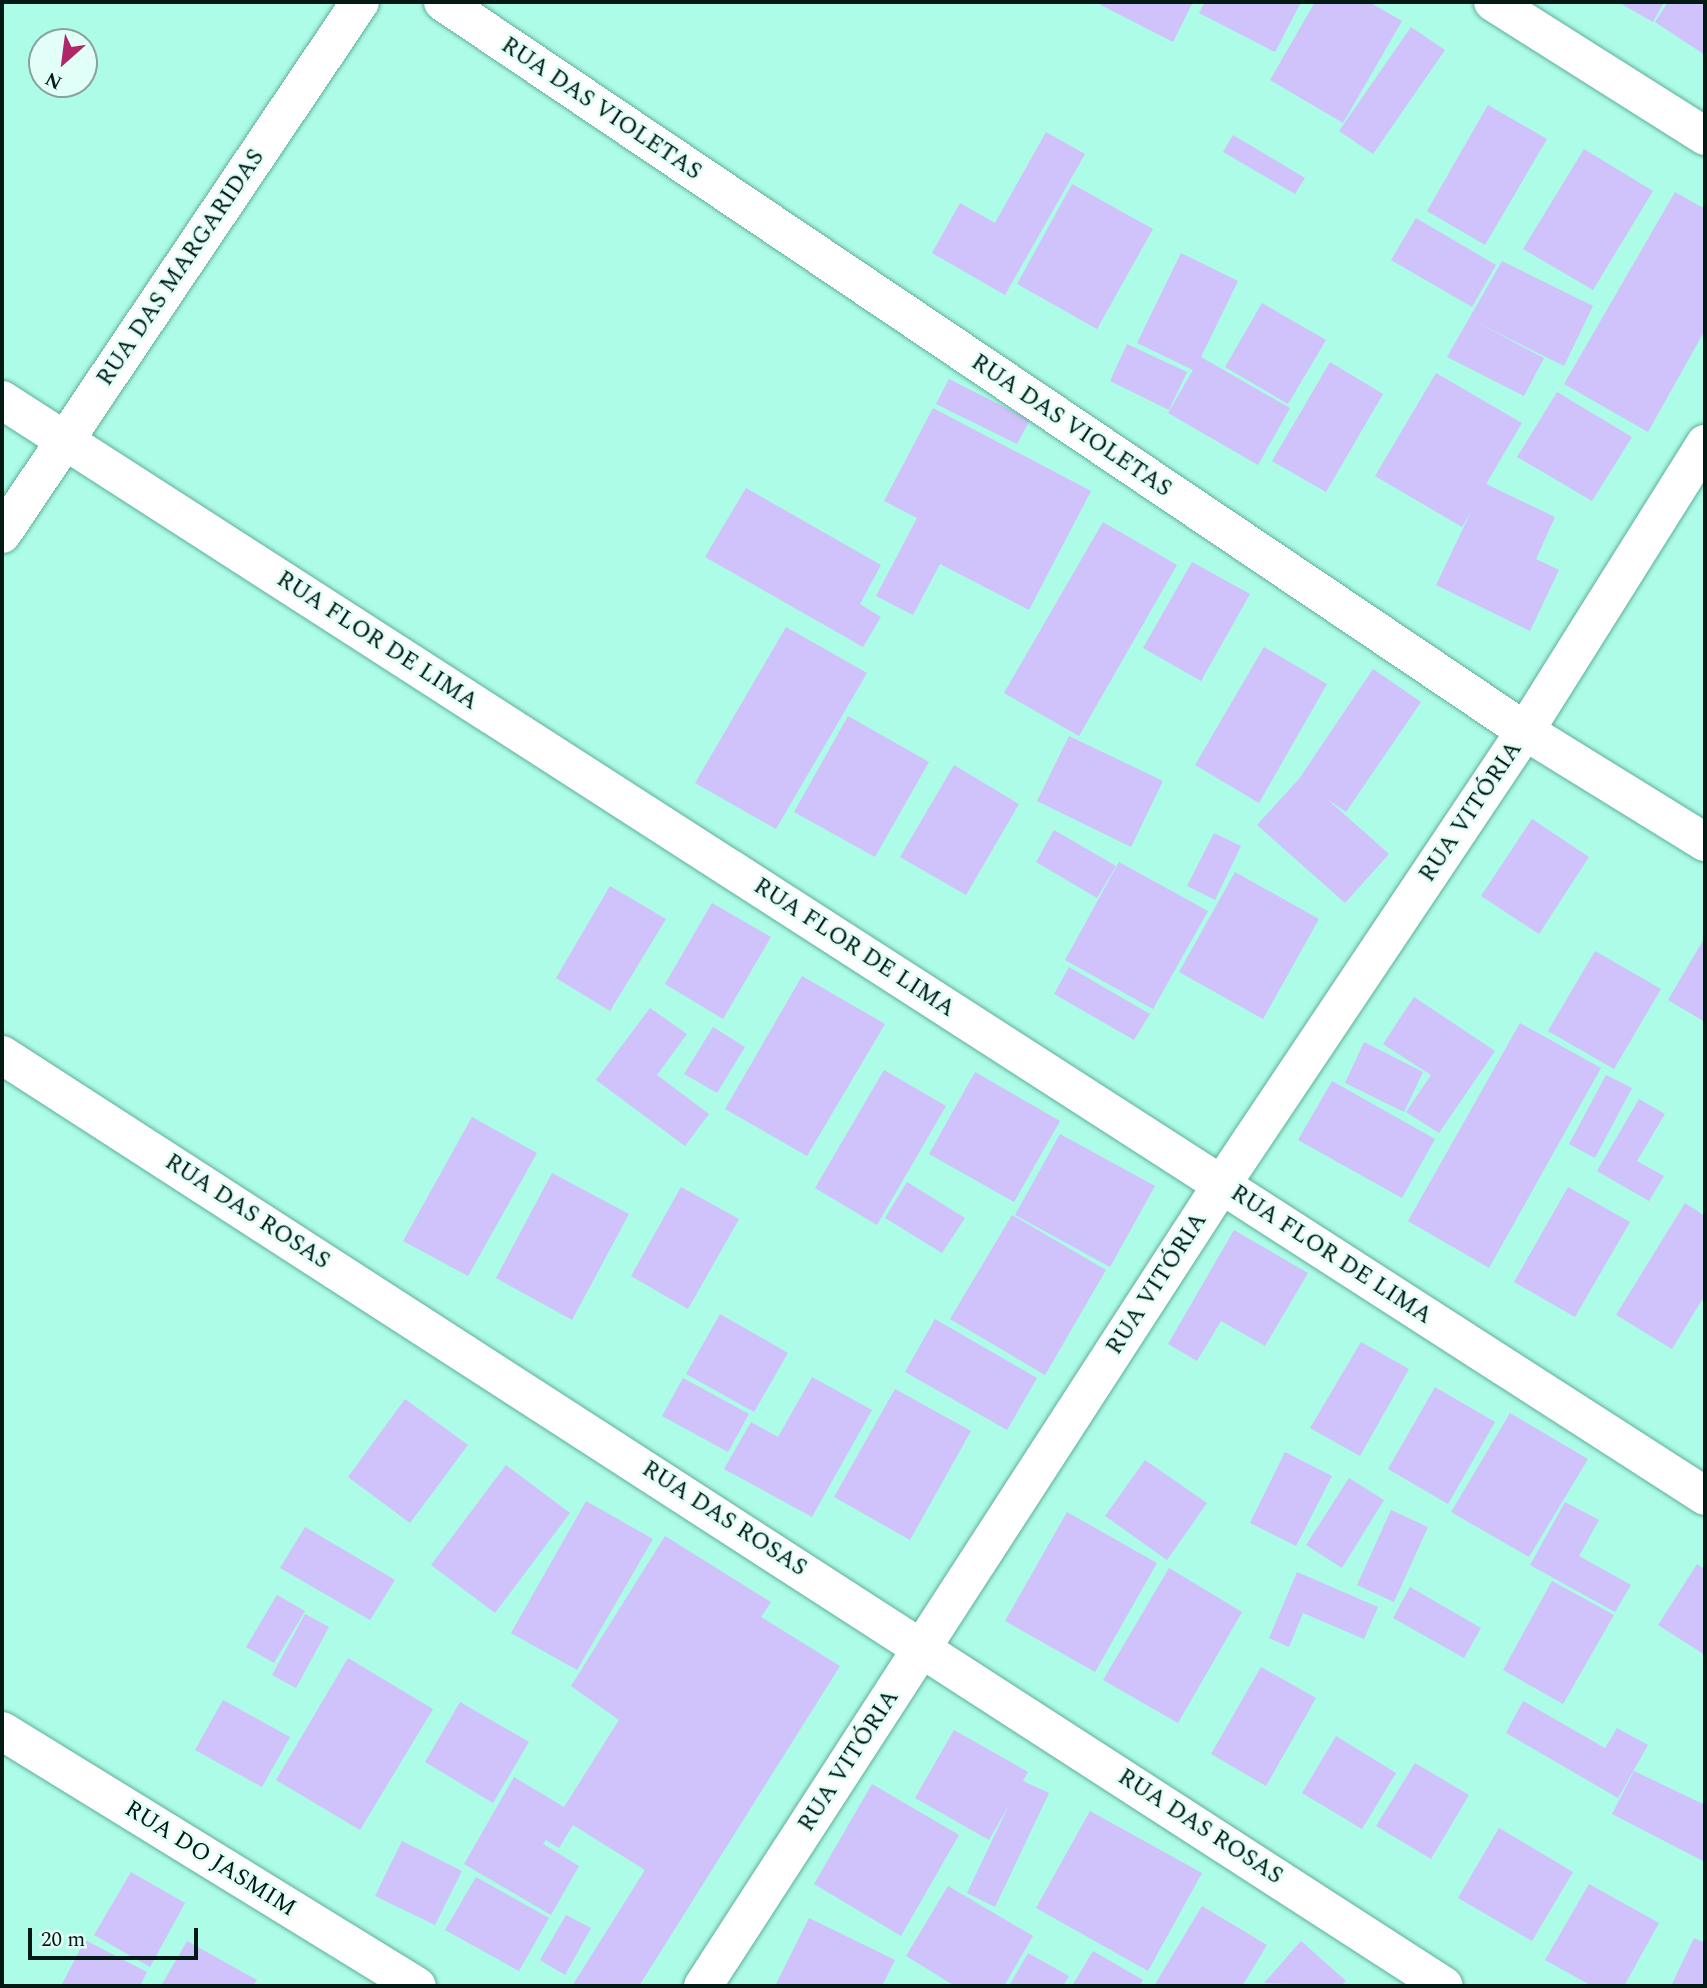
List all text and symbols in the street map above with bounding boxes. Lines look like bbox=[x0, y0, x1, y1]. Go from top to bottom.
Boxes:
north arrow bbox=[28, 28, 98, 98]
street label: RUA DAS VIOLETAS bbox=[495, 31, 707, 187]
text: N bbox=[40, 64, 68, 97]
street label: RUA DAS MARGARIDAS bbox=[91, 144, 271, 392]
street label: RUA DAS VIOLETAS bbox=[965, 348, 1177, 504]
street label: RUA FLOR DE LIMA bbox=[271, 565, 483, 717]
street label: RUA VITÓRIA bbox=[1413, 736, 1529, 888]
street label: RUA FLOR DE LIMA bbox=[748, 872, 960, 1024]
street label: RUA DAS ROSAS bbox=[159, 1148, 335, 1276]
street label: RUA FLOR DE LIMA bbox=[1225, 1179, 1437, 1331]
street label: RUA VITÓRIA bbox=[1100, 1208, 1214, 1360]
street label: RUA DAS ROSAS bbox=[636, 1455, 812, 1583]
street label: RUA VITÓRIA bbox=[792, 1685, 906, 1837]
street label: RUA DAS ROSAS bbox=[1112, 1763, 1288, 1891]
street label: RUA DO JASMIM bbox=[119, 1795, 301, 1923]
scale bar bbox=[32, 1914, 201, 1958]
text: 20 m bbox=[41, 1924, 85, 1956]

